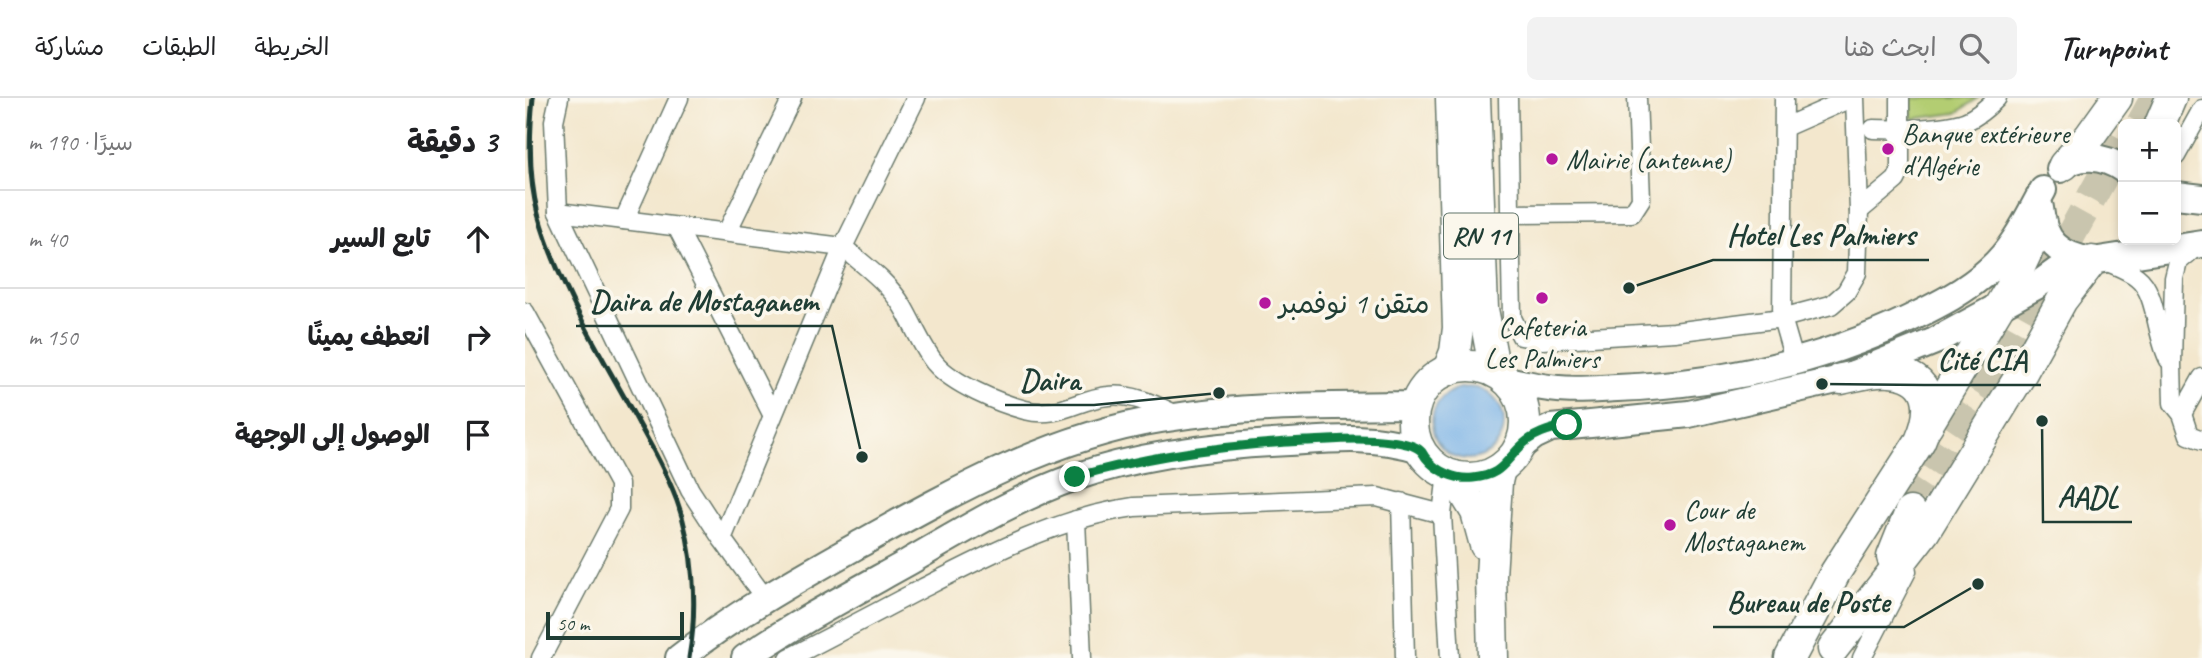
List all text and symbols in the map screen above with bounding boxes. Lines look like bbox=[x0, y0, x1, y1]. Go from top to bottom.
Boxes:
search box bbox=[1527, 17, 2017, 80]
text: Turnpoint bbox=[2059, 27, 2167, 69]
icon: search bbox=[1955, 29, 1993, 67]
text: ابحث هنا bbox=[1843, 31, 1937, 64]
text: مشاركة bbox=[35, 32, 104, 62]
text: الطبقات bbox=[142, 32, 217, 62]
text: الخريطة bbox=[255, 32, 329, 62]
place label: Banque extérieure d'Algérie bbox=[1902, 116, 2071, 183]
map controls bbox=[2118, 119, 2181, 245]
button: + bbox=[2118, 119, 2181, 182]
text: 3 دقيقة bbox=[407, 123, 497, 161]
text: سيرًا · 190 m bbox=[28, 128, 133, 157]
marker: Banque extérieure d'Algérie bbox=[1880, 141, 1896, 157]
place label: Mairie (antenne) bbox=[1566, 142, 1733, 177]
marker: Mairie (antenne) bbox=[1544, 151, 1560, 167]
button: − bbox=[2118, 182, 2181, 245]
callout: Hotel Les Palmiers bbox=[1713, 209, 1929, 260]
road number: RN 11 bbox=[1444, 214, 1518, 258]
text: Hotel Les Palmiers bbox=[1727, 216, 1919, 254]
icon: ahead bbox=[459, 220, 497, 258]
text: تابع السير bbox=[331, 222, 430, 255]
text: 40 m bbox=[28, 225, 67, 254]
callout: Daira de Mostaganem bbox=[576, 275, 832, 326]
text: Daira de Mostaganem bbox=[590, 282, 821, 320]
place label: متقن 1 نوفمبر bbox=[1277, 286, 1430, 321]
marker: Cafeteria Les Palmiers bbox=[1534, 290, 1550, 306]
marker: متقن 1 نوفمبر bbox=[1257, 295, 1273, 311]
place label: Cafeteria Les Palmiers bbox=[1485, 309, 1602, 376]
icon: right bbox=[459, 318, 497, 356]
text: انعطف يمينًا bbox=[308, 320, 430, 353]
text: 150 m bbox=[28, 323, 78, 352]
callout: Cité CIA bbox=[1924, 334, 2041, 385]
text: Cité CIA bbox=[1937, 341, 2028, 379]
callout: Daira bbox=[1005, 354, 1094, 405]
text: Daira bbox=[1020, 361, 1083, 399]
route start bbox=[1551, 409, 1582, 440]
icon: arrive bbox=[459, 416, 497, 454]
text: الوصول إلى الوجهة bbox=[235, 418, 430, 451]
route end bbox=[1059, 461, 1090, 492]
callout: AADL bbox=[2043, 471, 2132, 522]
text: AADL bbox=[2057, 478, 2120, 516]
place label: Cour de Mostaganem bbox=[1684, 492, 1806, 559]
marker: Cour de Mostaganem bbox=[1662, 517, 1678, 533]
callout: Bureau de Poste bbox=[1713, 576, 1904, 627]
text: Bureau de Poste bbox=[1727, 583, 1892, 621]
scale bar bbox=[546, 609, 684, 641]
text: 50 m bbox=[557, 612, 589, 636]

